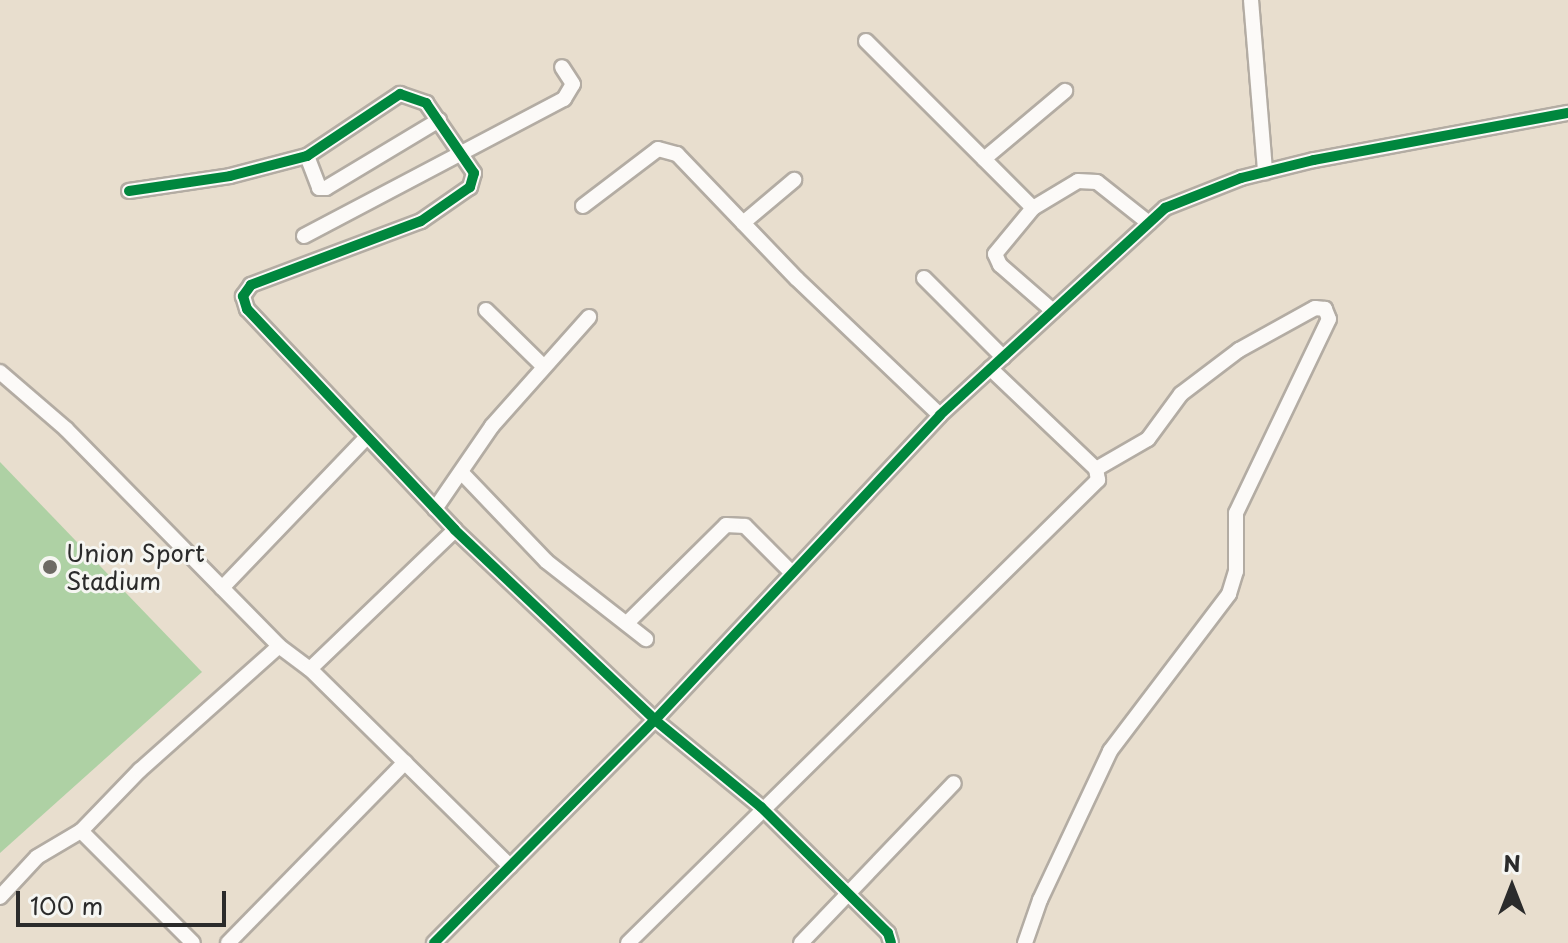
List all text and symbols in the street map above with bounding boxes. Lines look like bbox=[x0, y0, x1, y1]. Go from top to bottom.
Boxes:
place label: Union Sport Stadium bbox=[66, 539, 204, 595]
marker: Union Sport Stadium bbox=[41, 558, 59, 576]
text: N bbox=[1503, 846, 1521, 879]
north arrow bbox=[1472, 847, 1552, 927]
scale bar bbox=[20, 875, 230, 925]
text: 100 m bbox=[30, 887, 103, 923]

